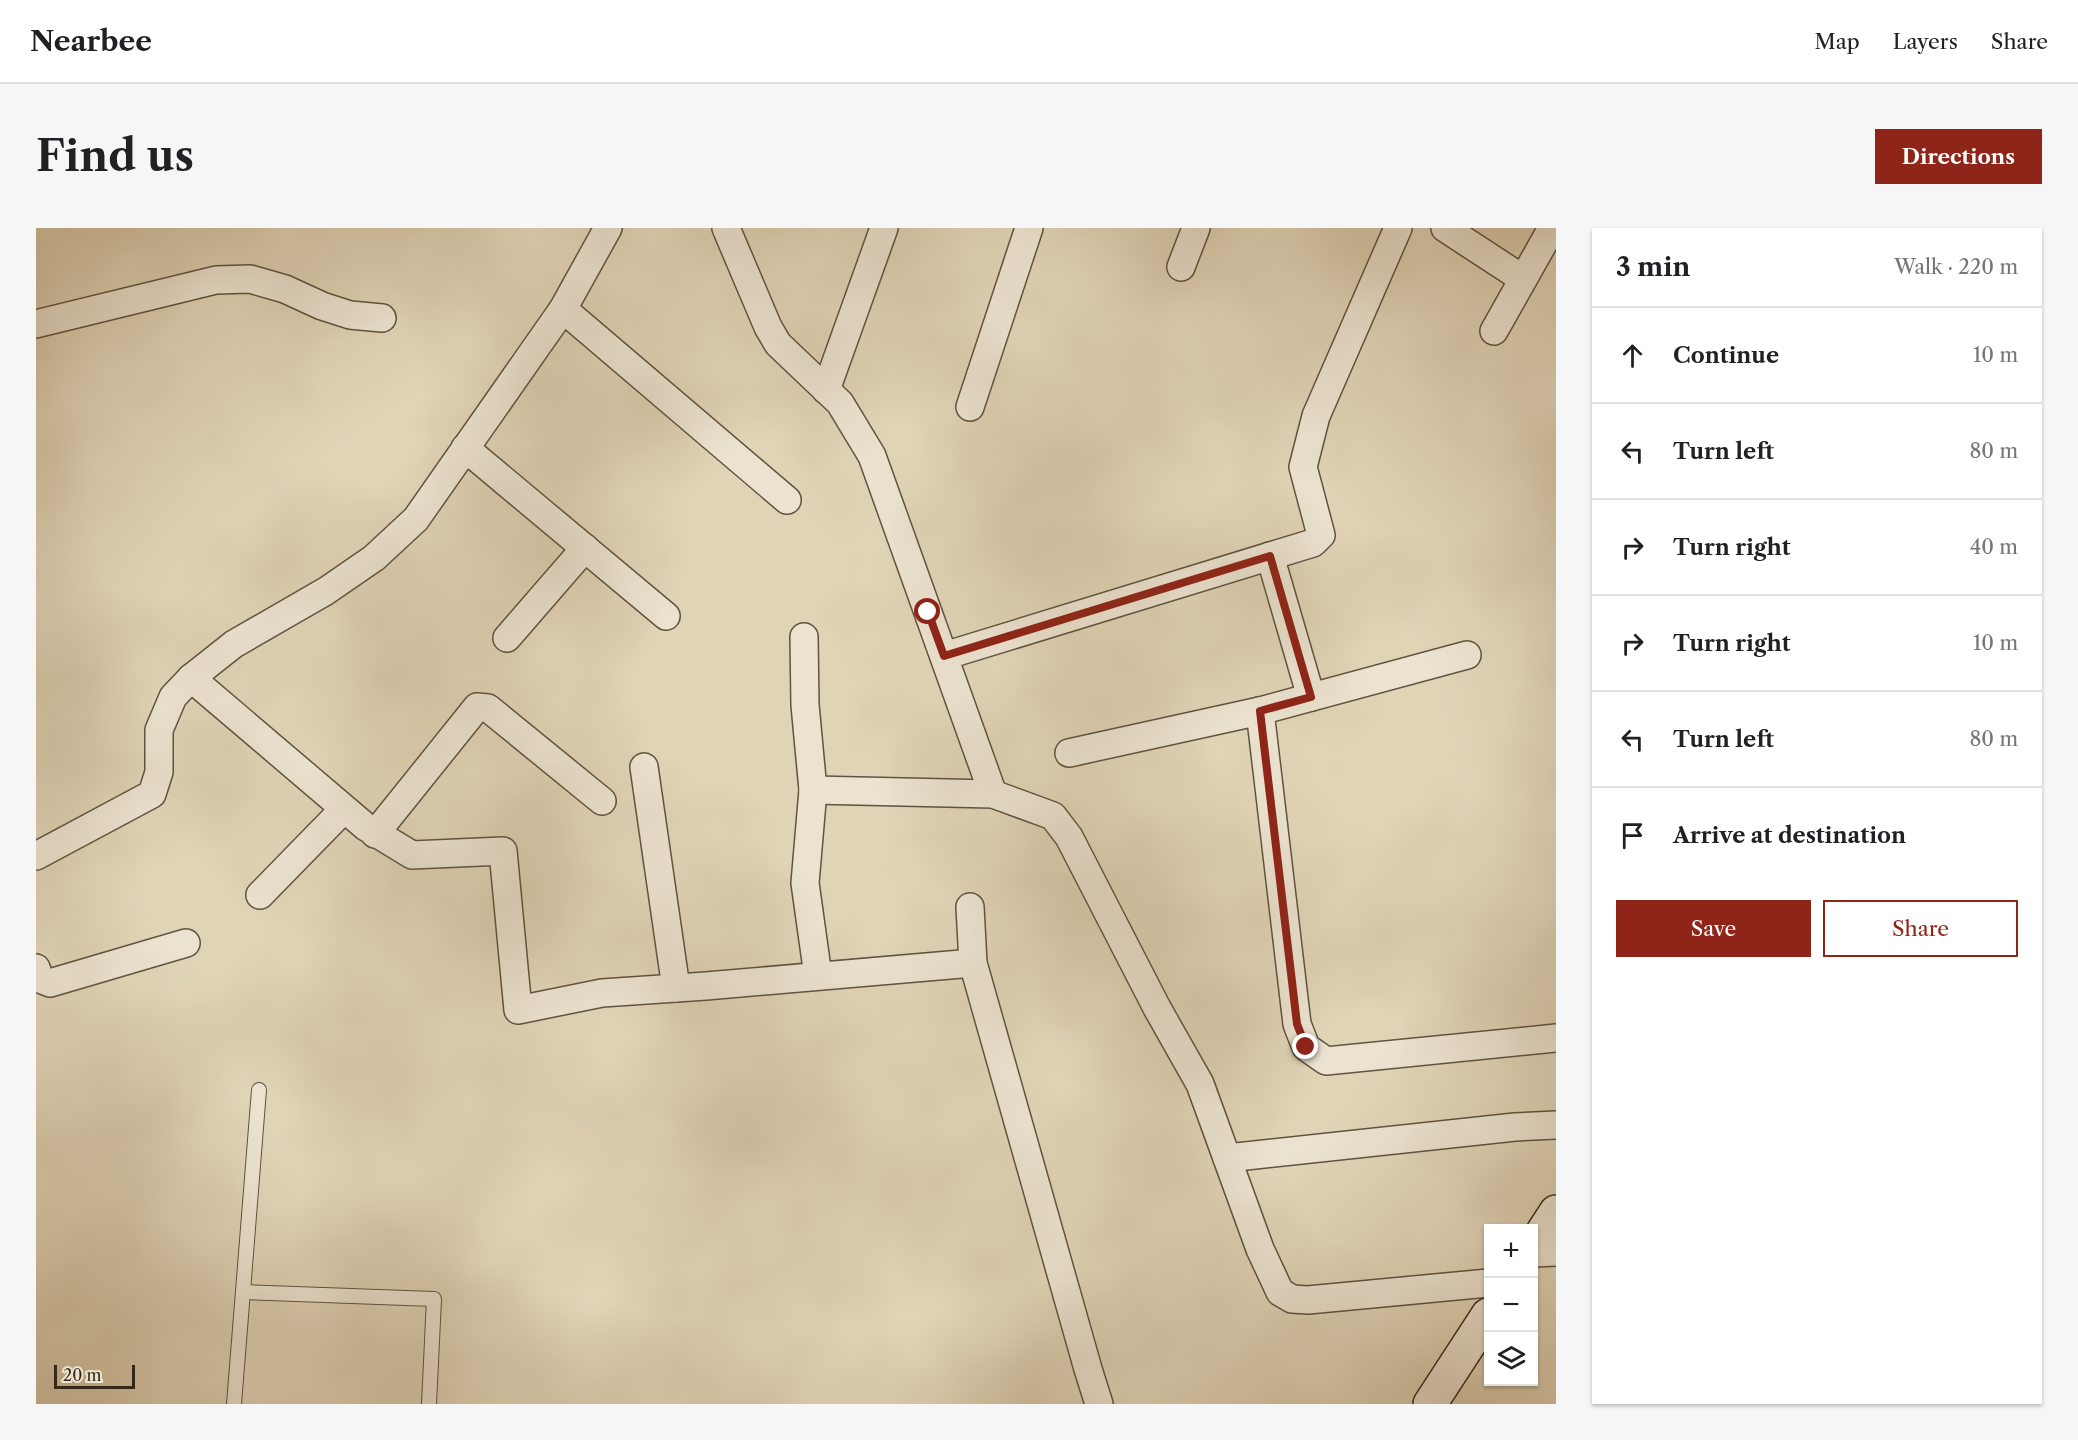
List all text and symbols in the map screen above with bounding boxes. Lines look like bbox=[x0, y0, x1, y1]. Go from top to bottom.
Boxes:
text: Nearbee bbox=[30, 24, 152, 58]
text: Map bbox=[1815, 29, 1860, 54]
text: Layers bbox=[1893, 29, 1958, 54]
text: Share bbox=[1991, 29, 2048, 54]
button: Directions bbox=[1875, 129, 2042, 184]
text: Find us bbox=[36, 130, 194, 182]
text: 3 min bbox=[1616, 251, 1690, 283]
text: Walk · 220 m bbox=[1894, 255, 2018, 279]
icon: ahead bbox=[1616, 339, 1649, 372]
text: Continue bbox=[1673, 342, 1779, 369]
text: 10 m bbox=[1973, 343, 2018, 367]
icon: left bbox=[1616, 435, 1649, 468]
text: Turn left bbox=[1673, 438, 1774, 465]
text: 80 m bbox=[1970, 439, 2018, 463]
icon: right bbox=[1616, 531, 1649, 564]
text: Turn right bbox=[1673, 534, 1791, 561]
text: 40 m bbox=[1970, 535, 2018, 559]
route start bbox=[914, 598, 940, 624]
icon: right bbox=[1616, 627, 1649, 660]
text: Turn right bbox=[1673, 630, 1791, 657]
text: 10 m bbox=[1973, 631, 2018, 655]
icon: left bbox=[1616, 723, 1649, 756]
text: Turn left bbox=[1673, 726, 1774, 753]
text: 80 m bbox=[1970, 727, 2018, 751]
icon: arrive bbox=[1616, 819, 1649, 852]
text: Arrive at destination bbox=[1673, 822, 1906, 849]
button: Save bbox=[1616, 900, 1811, 957]
button: Share bbox=[1823, 900, 2018, 957]
route end bbox=[1292, 1033, 1318, 1059]
map controls bbox=[1484, 1224, 1538, 1386]
button: + bbox=[1484, 1224, 1538, 1278]
button: − bbox=[1484, 1278, 1538, 1332]
button: layers bbox=[1484, 1332, 1538, 1386]
scale bar bbox=[54, 1362, 135, 1390]
text: 20 m bbox=[63, 1365, 102, 1385]

